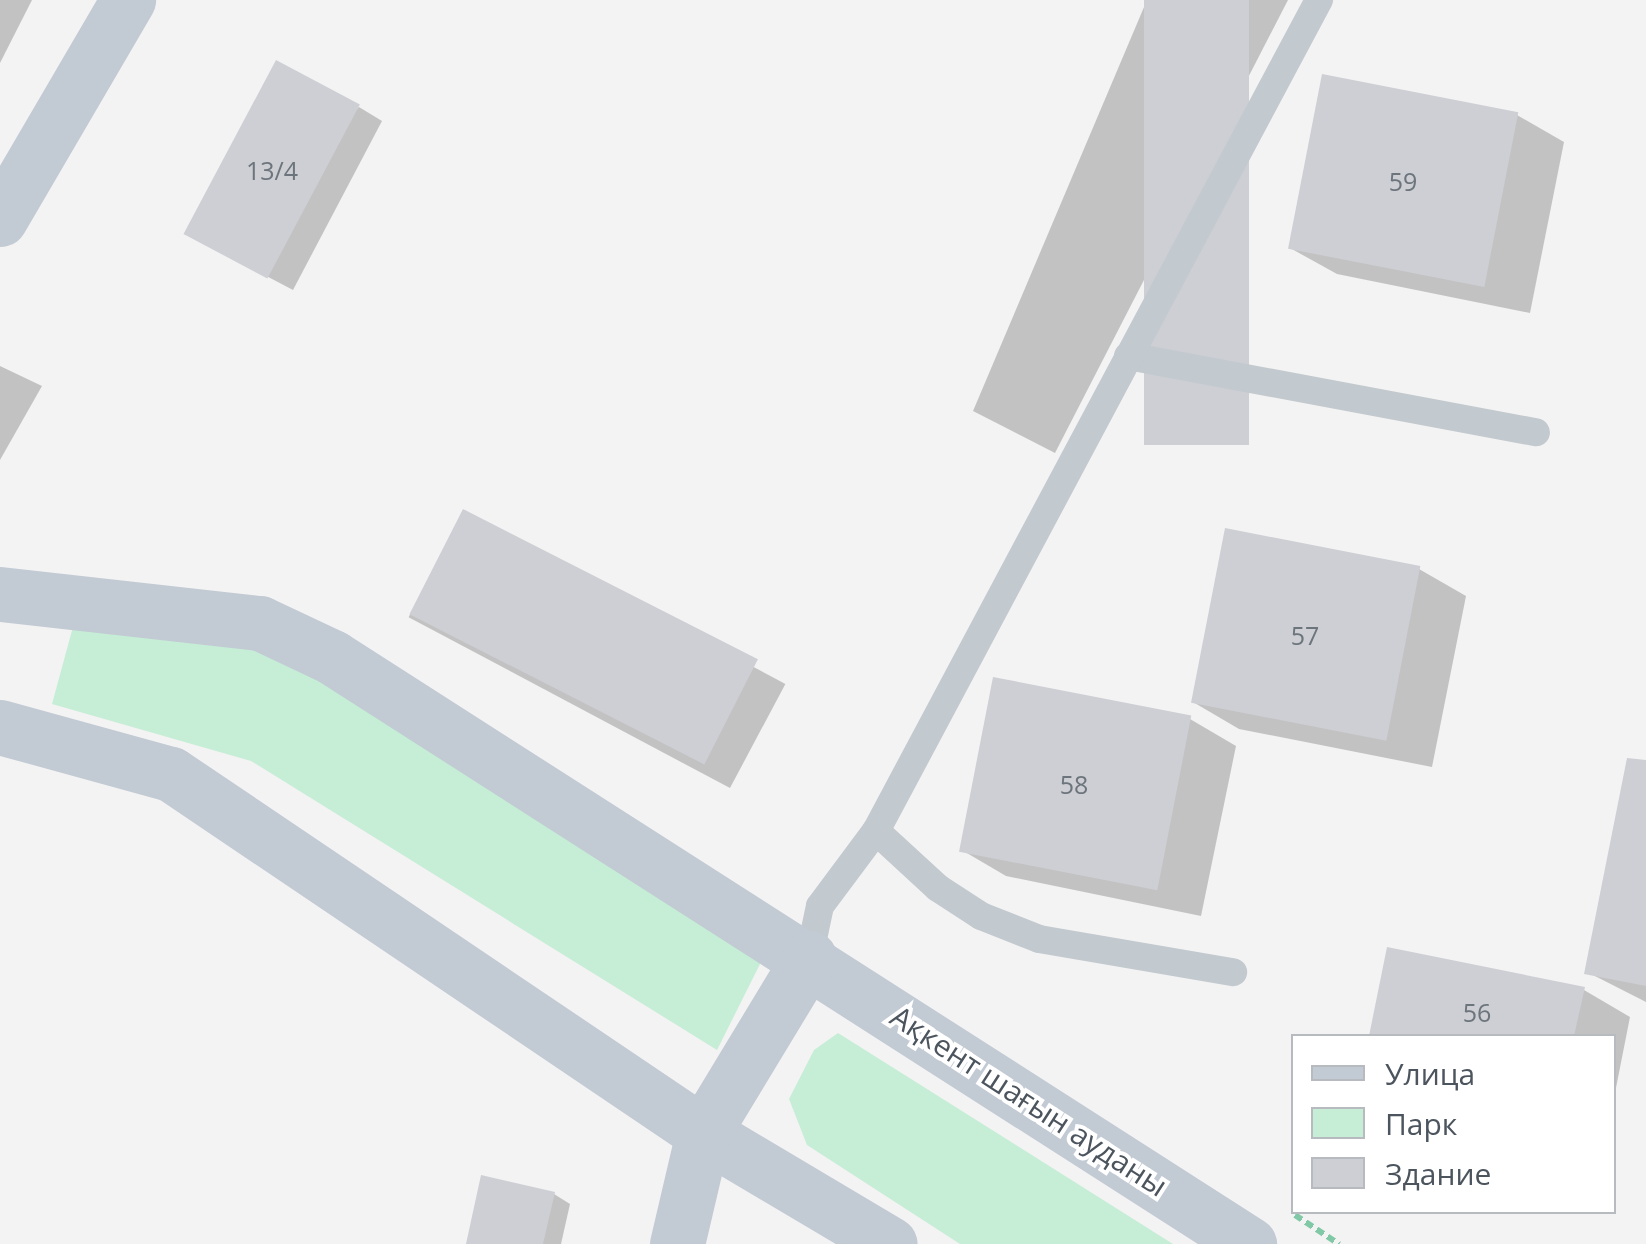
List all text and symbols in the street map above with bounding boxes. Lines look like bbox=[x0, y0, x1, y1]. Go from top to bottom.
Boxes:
house number: 13/4 bbox=[246, 155, 298, 185]
house number: 59 bbox=[1389, 166, 1417, 196]
house number: 57 bbox=[1291, 620, 1319, 650]
house number: 58 bbox=[1060, 769, 1088, 799]
house number: 56 bbox=[1463, 997, 1491, 1027]
street label: Ақкент шағын ауданы bbox=[884, 998, 1174, 1204]
legend bbox=[1291, 1034, 1616, 1214]
text: Улица bbox=[1385, 1053, 1475, 1094]
text: Парк bbox=[1385, 1103, 1457, 1144]
text: Здание bbox=[1385, 1153, 1491, 1194]

